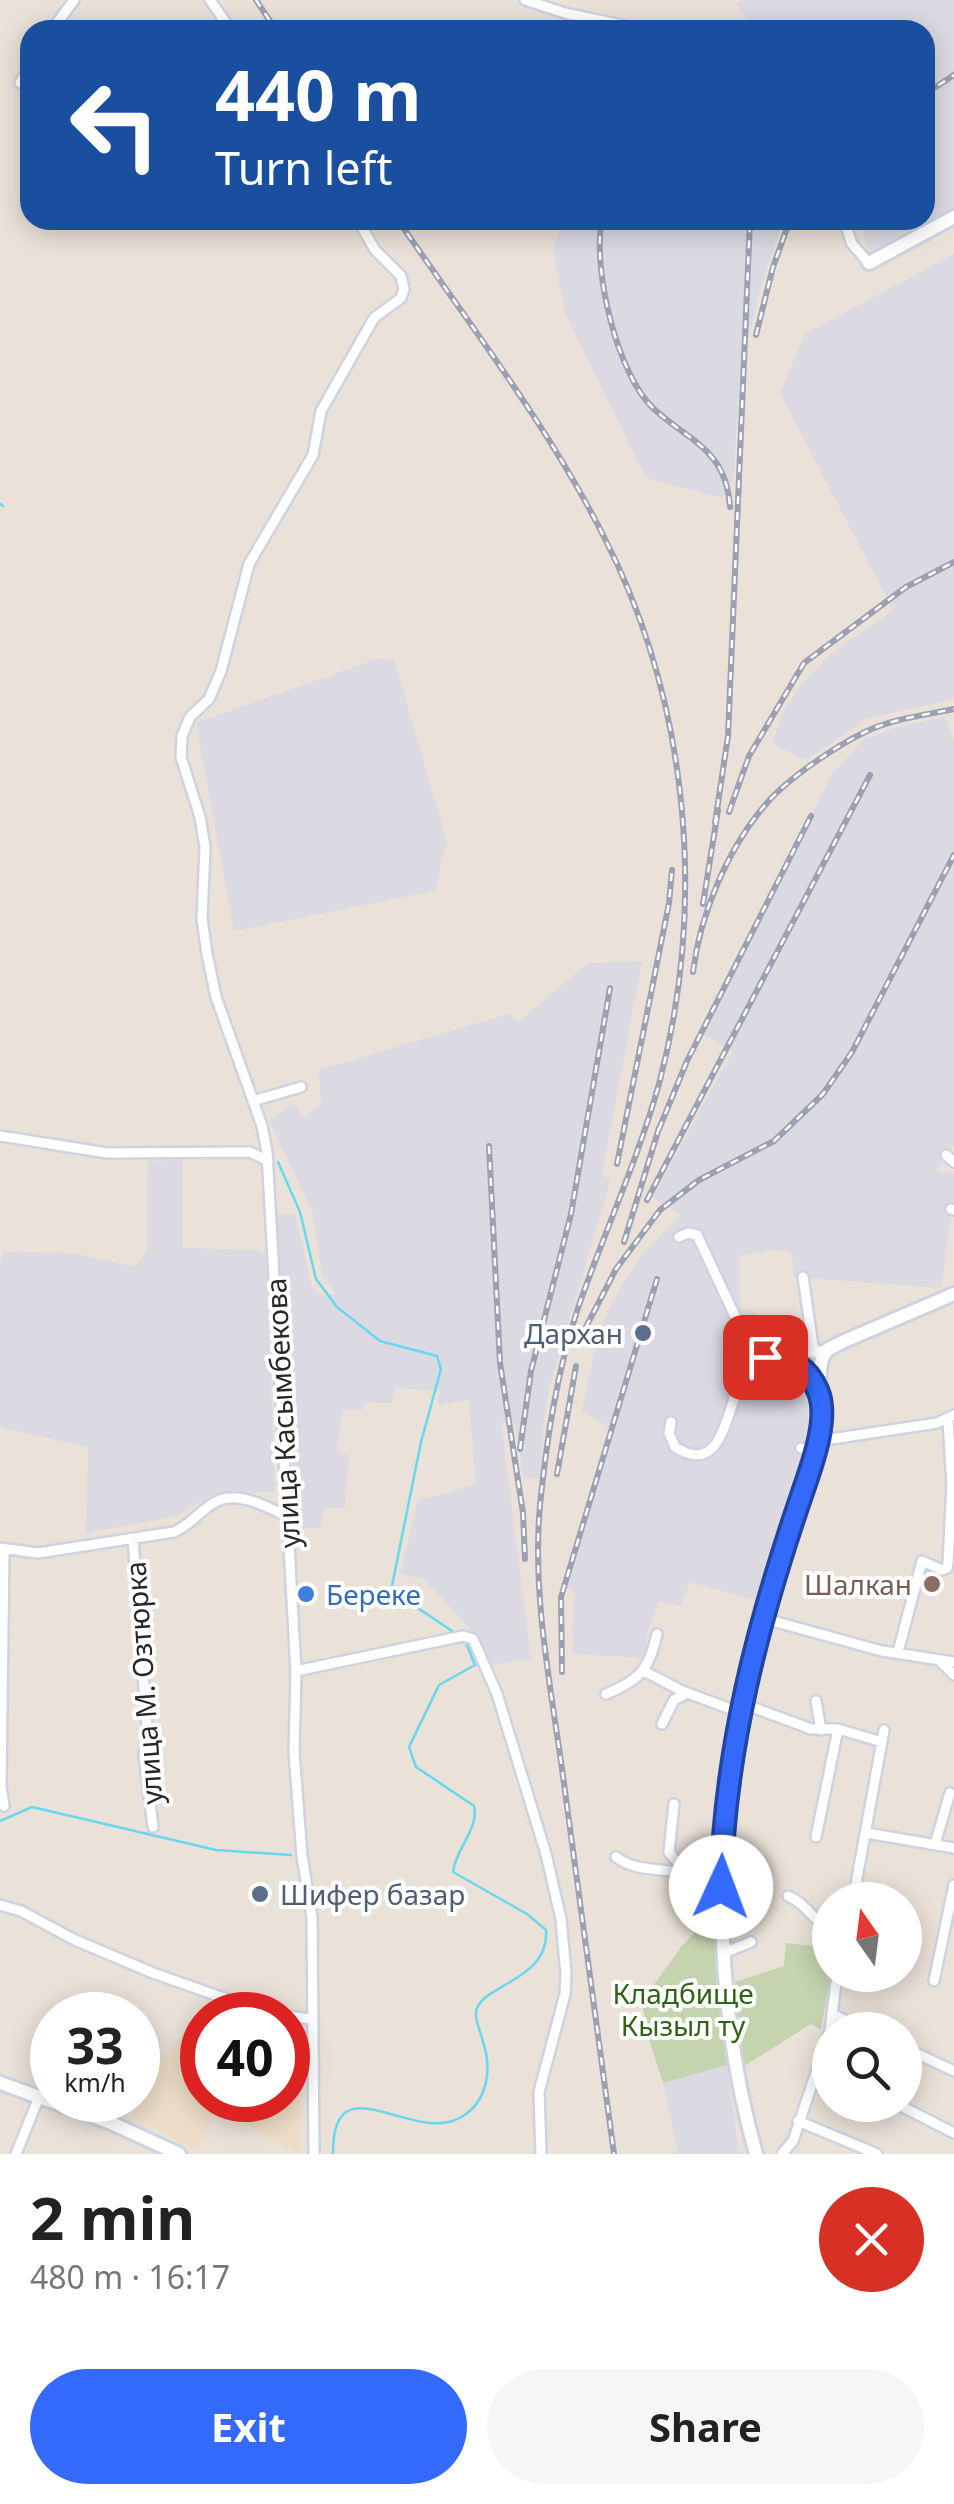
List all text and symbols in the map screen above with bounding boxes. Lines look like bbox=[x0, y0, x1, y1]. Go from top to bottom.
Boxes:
text: 440 m bbox=[215, 46, 422, 142]
icon: left bbox=[50, 60, 180, 190]
text: Turn left bbox=[215, 137, 392, 198]
street label: улица Касымбекова bbox=[256, 1277, 308, 1549]
place label: Дархан bbox=[524, 1314, 623, 1352]
pin bbox=[723, 1315, 808, 1400]
marker: Дархан bbox=[632, 1322, 654, 1344]
icon: arrive bbox=[738, 1330, 793, 1385]
street label: улица М. Озтюрка bbox=[116, 1560, 170, 1806]
place label: Шалкан bbox=[804, 1565, 912, 1603]
marker: Шалкан bbox=[921, 1573, 943, 1595]
place label: Береке bbox=[326, 1575, 421, 1613]
marker: Береке bbox=[295, 1583, 317, 1605]
position arrow bbox=[669, 1835, 773, 1939]
place label: Шифер базар bbox=[280, 1875, 465, 1913]
north arrow bbox=[812, 1882, 922, 1992]
map controls bbox=[812, 1882, 922, 2122]
marker: Шифер базар bbox=[249, 1883, 271, 1905]
park label: Кладбище Кызыл ту bbox=[612, 1974, 754, 2044]
speed limit sign: 40 bbox=[180, 1992, 310, 2122]
text: 33 bbox=[66, 2011, 124, 2079]
button: search bbox=[812, 2012, 922, 2122]
text: km/h bbox=[64, 2065, 126, 2099]
text: 2 min bbox=[30, 2176, 195, 2258]
button: close bbox=[819, 2187, 924, 2292]
text: 480 m · 16:17 bbox=[30, 2255, 230, 2298]
button: Exit bbox=[30, 2369, 467, 2484]
button: Share bbox=[487, 2369, 924, 2484]

